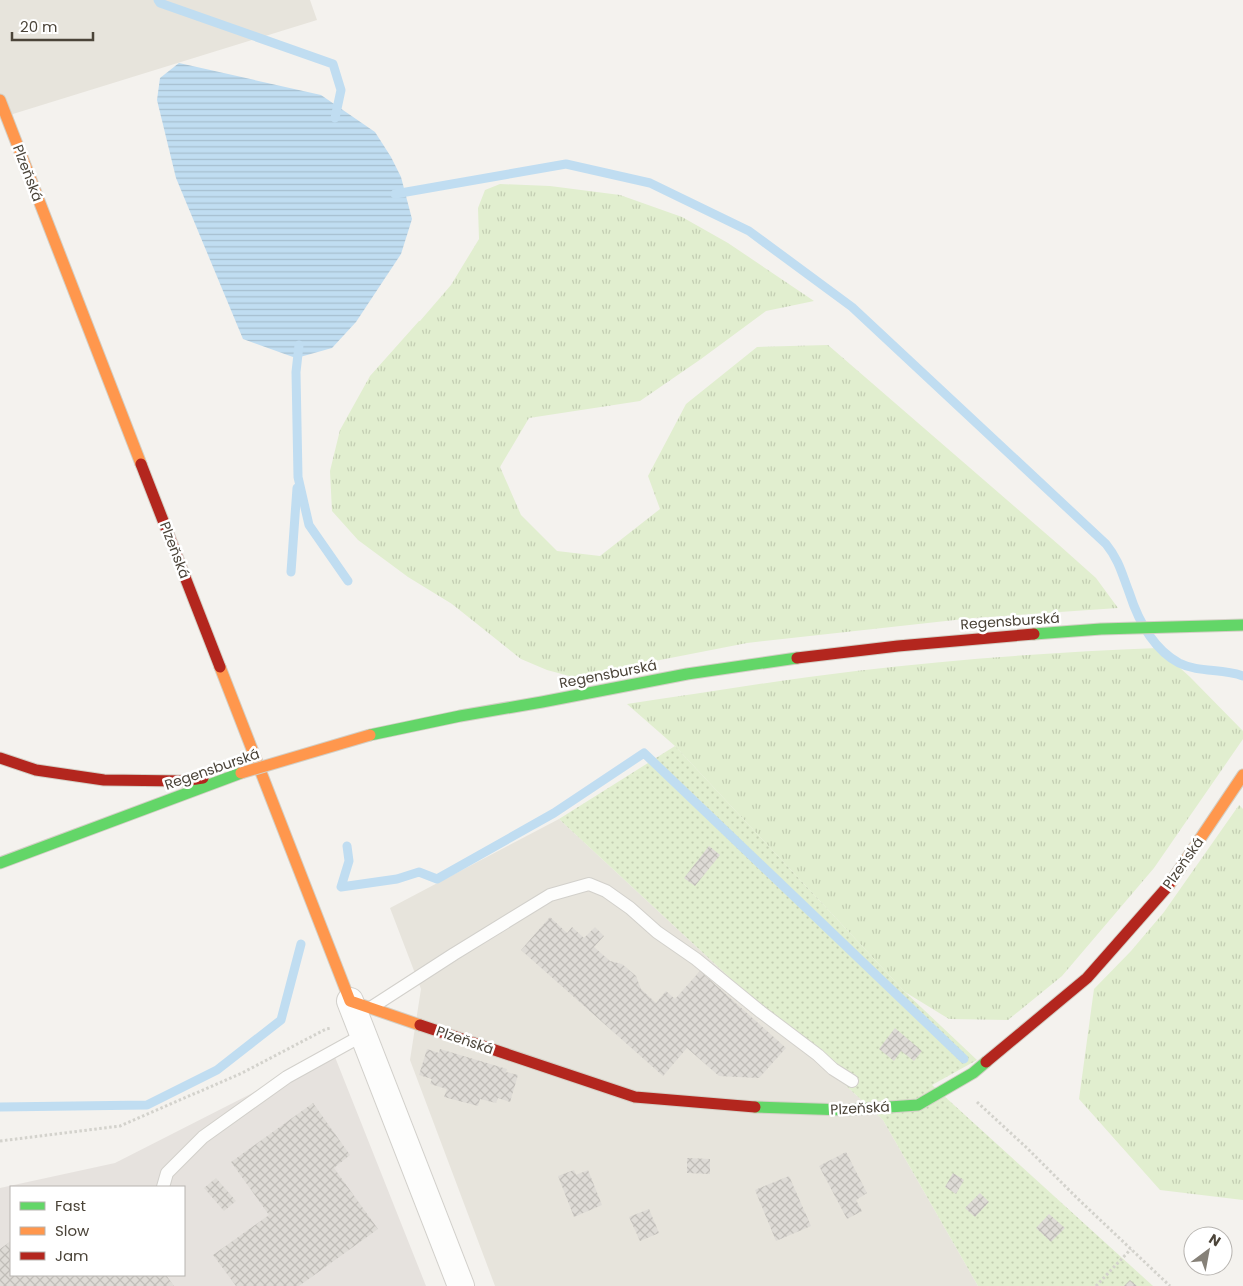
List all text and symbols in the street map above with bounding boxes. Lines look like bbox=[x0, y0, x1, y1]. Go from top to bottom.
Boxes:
scale bar bbox=[12, 10, 94, 42]
text: 20 m bbox=[20, 16, 58, 37]
street label: Plzeňská bbox=[8, 142, 48, 204]
street label: Plzeňská bbox=[155, 519, 195, 581]
street label: Regensburská bbox=[960, 608, 1060, 634]
street label: Regensburská bbox=[557, 655, 659, 693]
street label: Regensburská bbox=[162, 743, 262, 795]
street label: Plzeňská bbox=[1158, 833, 1208, 893]
street label: Plzeňská bbox=[434, 1021, 496, 1059]
street label: Plzeňská bbox=[830, 1096, 890, 1120]
legend bbox=[10, 1186, 185, 1276]
text: Fast bbox=[55, 1195, 86, 1216]
text: Slow bbox=[55, 1220, 90, 1241]
north arrow bbox=[1183, 1226, 1233, 1276]
text: N bbox=[1205, 1229, 1225, 1251]
text: Jam bbox=[55, 1245, 89, 1266]

